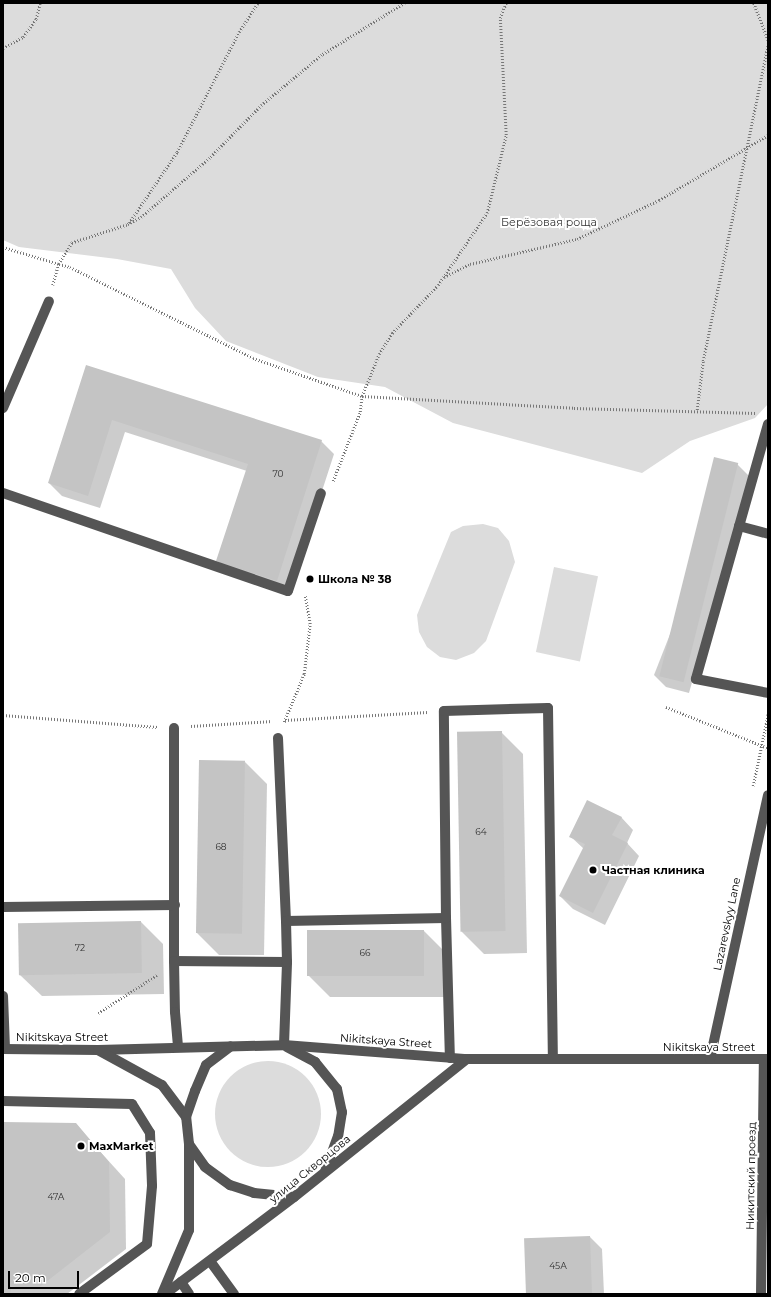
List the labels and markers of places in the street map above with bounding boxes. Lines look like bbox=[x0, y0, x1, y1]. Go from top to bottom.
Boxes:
place label: Школа № 38 bbox=[318, 572, 391, 586]
marker: Школа № 38 bbox=[305, 574, 315, 584]
place label: Частная клиника bbox=[602, 863, 705, 877]
marker: Частная клиника bbox=[587, 864, 599, 876]
place label: MaxMarket bbox=[89, 1139, 154, 1153]
marker: MaxMarket bbox=[76, 1141, 86, 1151]

